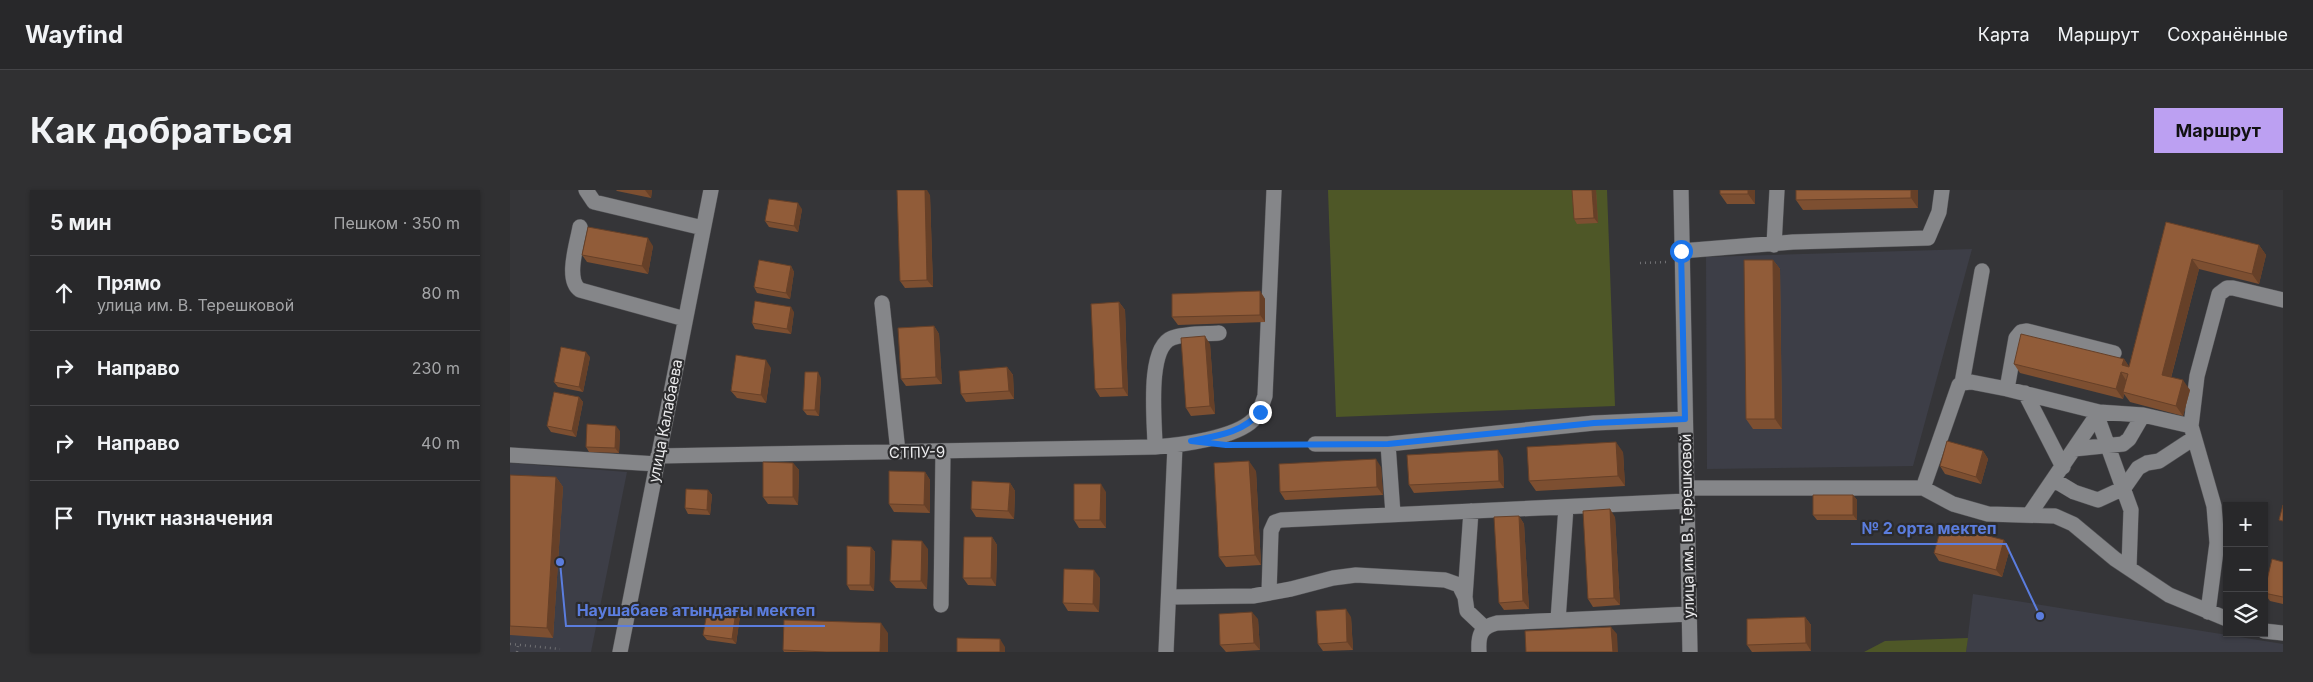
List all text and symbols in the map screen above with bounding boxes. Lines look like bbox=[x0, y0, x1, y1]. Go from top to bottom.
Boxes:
text: Wayfind bbox=[25, 20, 123, 49]
text: Карта bbox=[1978, 24, 2030, 45]
text: Маршрут bbox=[2058, 24, 2139, 45]
text: Сохранённые bbox=[2167, 24, 2288, 45]
button: Маршрут bbox=[2154, 108, 2283, 153]
text: Как добраться bbox=[30, 109, 293, 151]
text: 5 мин bbox=[50, 210, 112, 235]
text: Пешком · 350 m bbox=[334, 213, 460, 233]
route start bbox=[1670, 240, 1693, 263]
text: Прямо bbox=[97, 272, 161, 295]
icon: ahead bbox=[50, 279, 78, 307]
text: 80 m bbox=[421, 283, 460, 303]
text: улица им. В. Терешковой bbox=[97, 295, 294, 315]
icon: right bbox=[50, 354, 78, 382]
text: Направо bbox=[97, 357, 180, 380]
text: 230 m bbox=[412, 358, 460, 378]
street label: улица Калабаева bbox=[644, 358, 686, 484]
route end bbox=[1249, 401, 1272, 424]
icon: right bbox=[50, 429, 78, 457]
text: Направо bbox=[97, 432, 180, 455]
text: 40 m bbox=[421, 433, 460, 453]
street label: улица им. В. Терешковой bbox=[1676, 433, 1698, 619]
street label: СТПУ-9 bbox=[889, 442, 945, 462]
map controls bbox=[2223, 502, 2268, 637]
button: + bbox=[2223, 502, 2268, 547]
icon: arrive bbox=[50, 504, 78, 532]
text: Пункт назначения bbox=[97, 507, 273, 530]
callout: № 2 орта мектеп bbox=[1851, 513, 2006, 544]
text: № 2 орта мектеп bbox=[1861, 518, 1997, 538]
button: − bbox=[2223, 547, 2268, 592]
button: layers bbox=[2223, 592, 2268, 637]
callout: Наушабаев атындағы мектеп bbox=[566, 595, 825, 626]
text: Наушабаев атындағы мектеп bbox=[577, 600, 815, 620]

